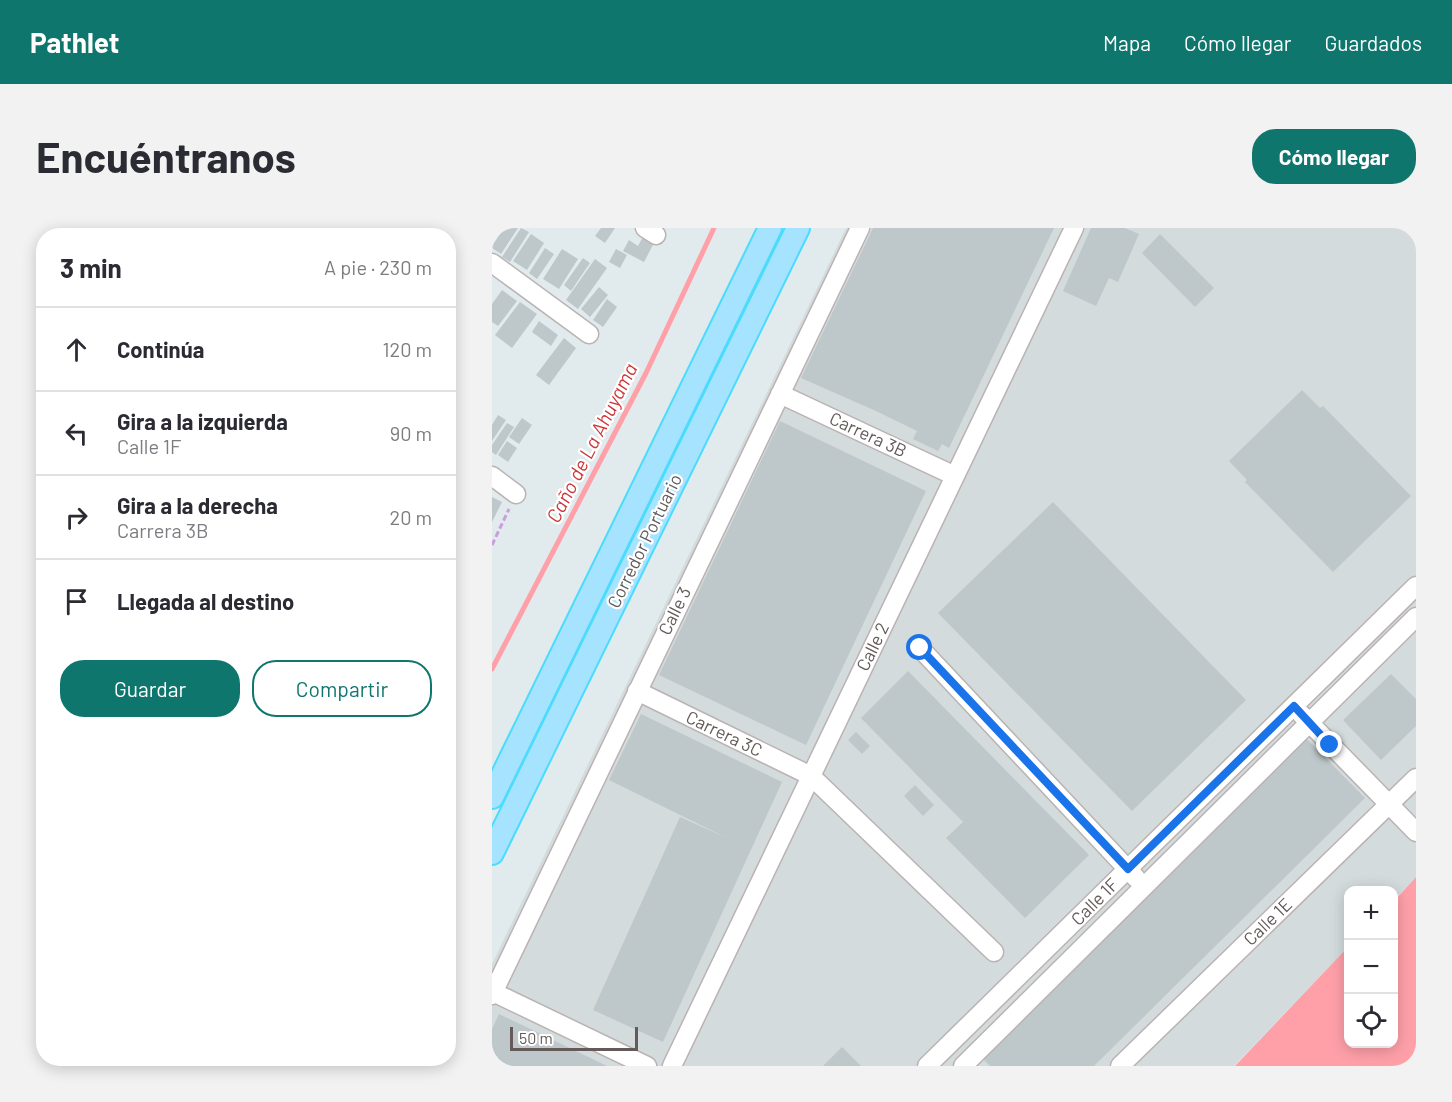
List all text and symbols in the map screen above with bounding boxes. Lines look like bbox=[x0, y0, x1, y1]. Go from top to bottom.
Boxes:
text: Pathlet bbox=[30, 25, 119, 59]
text: Mapa bbox=[1103, 30, 1151, 55]
text: Cómo llegar bbox=[1184, 30, 1291, 55]
text: Guardados bbox=[1324, 30, 1422, 55]
button: Cómo llegar bbox=[1252, 129, 1416, 184]
text: Encuéntranos bbox=[36, 131, 296, 181]
text: 3 min bbox=[60, 252, 122, 283]
text: A pie · 230 m bbox=[324, 255, 432, 279]
icon: ahead bbox=[60, 333, 93, 366]
text: Continúa bbox=[117, 336, 204, 362]
text: 120 m bbox=[382, 337, 432, 361]
water label: Caño de La Ahuyama bbox=[541, 359, 642, 526]
street label: Carrera 3B bbox=[826, 407, 910, 461]
text: Gira a la izquierda bbox=[117, 408, 288, 434]
icon: left bbox=[60, 417, 93, 450]
text: 90 m bbox=[390, 421, 432, 445]
text: Calle 1F bbox=[117, 434, 181, 458]
street label: Corredor Portuario bbox=[602, 470, 686, 611]
text: Gira a la derecha bbox=[117, 492, 278, 518]
icon: right bbox=[60, 501, 93, 534]
text: 20 m bbox=[389, 505, 432, 529]
text: Carrera 3B bbox=[117, 518, 209, 542]
street label: Calle 3 bbox=[653, 583, 695, 638]
icon: arrive bbox=[60, 585, 93, 618]
text: Llegada al destino bbox=[117, 588, 294, 614]
street label: Calle 2 bbox=[851, 619, 893, 674]
route start bbox=[906, 634, 932, 660]
button: Guardar bbox=[60, 660, 240, 717]
button: Compartir bbox=[252, 660, 432, 717]
street label: Carrera 3C bbox=[683, 705, 766, 761]
route end bbox=[1316, 731, 1342, 757]
street label: Calle 1F bbox=[1066, 873, 1123, 930]
map controls bbox=[1344, 886, 1398, 1048]
button: + bbox=[1344, 886, 1398, 940]
street label: Calle 1E bbox=[1239, 893, 1296, 950]
button: − bbox=[1344, 940, 1398, 994]
button: locate bbox=[1344, 994, 1398, 1048]
scale bar bbox=[510, 1024, 638, 1052]
text: 50 m bbox=[519, 1028, 553, 1047]

